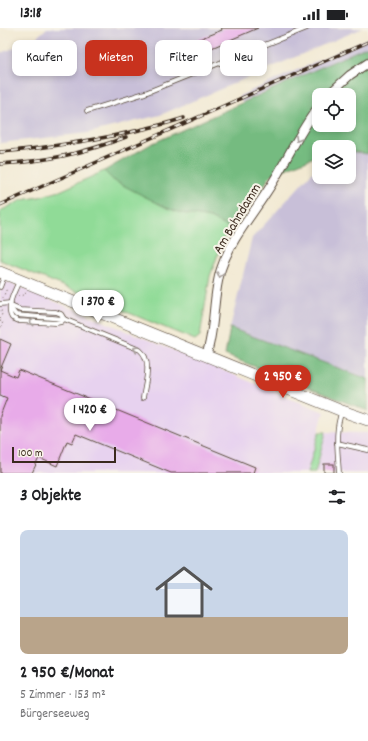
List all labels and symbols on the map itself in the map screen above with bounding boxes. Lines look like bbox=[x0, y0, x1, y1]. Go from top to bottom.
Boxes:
one-way arrow bbox=[296, 135, 303, 142]
street label: Am Bahndamm bbox=[209, 180, 267, 258]
one-way arrow bbox=[216, 272, 224, 279]
pin: 1 370 € bbox=[61, 290, 135, 324]
one-way arrow bbox=[29, 317, 35, 326]
one-way arrow bbox=[133, 346, 140, 354]
pin: 2 950 € bbox=[246, 365, 320, 399]
pin: 1 420 € bbox=[53, 398, 127, 432]
scale bar bbox=[12, 445, 116, 464]

